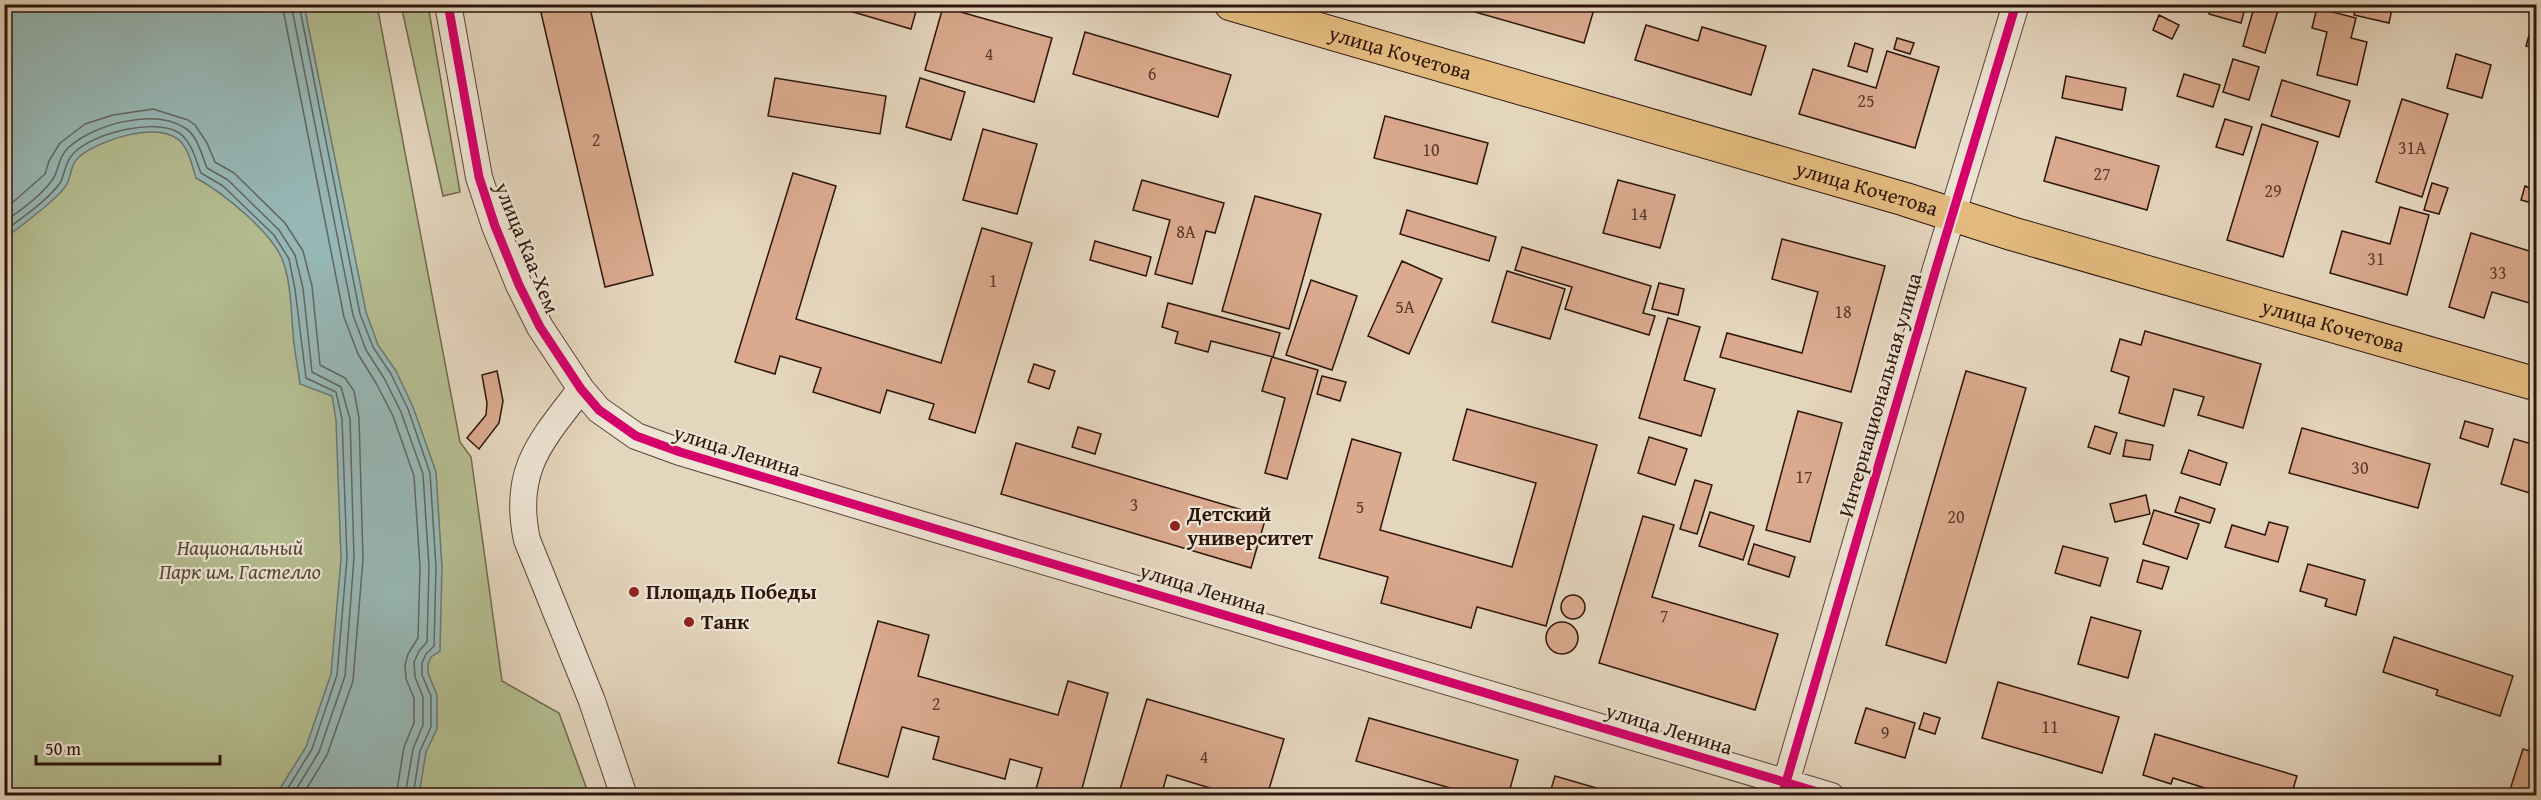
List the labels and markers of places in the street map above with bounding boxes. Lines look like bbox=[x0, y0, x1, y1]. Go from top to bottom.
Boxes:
place label: Детский университет bbox=[1186, 498, 1314, 553]
marker: Детский университет bbox=[1168, 519, 1182, 533]
place label: Площадь Победы bbox=[646, 576, 817, 607]
marker: Площадь Победы bbox=[627, 585, 641, 599]
place label: Танк bbox=[701, 606, 750, 637]
marker: Танк bbox=[682, 615, 696, 629]

